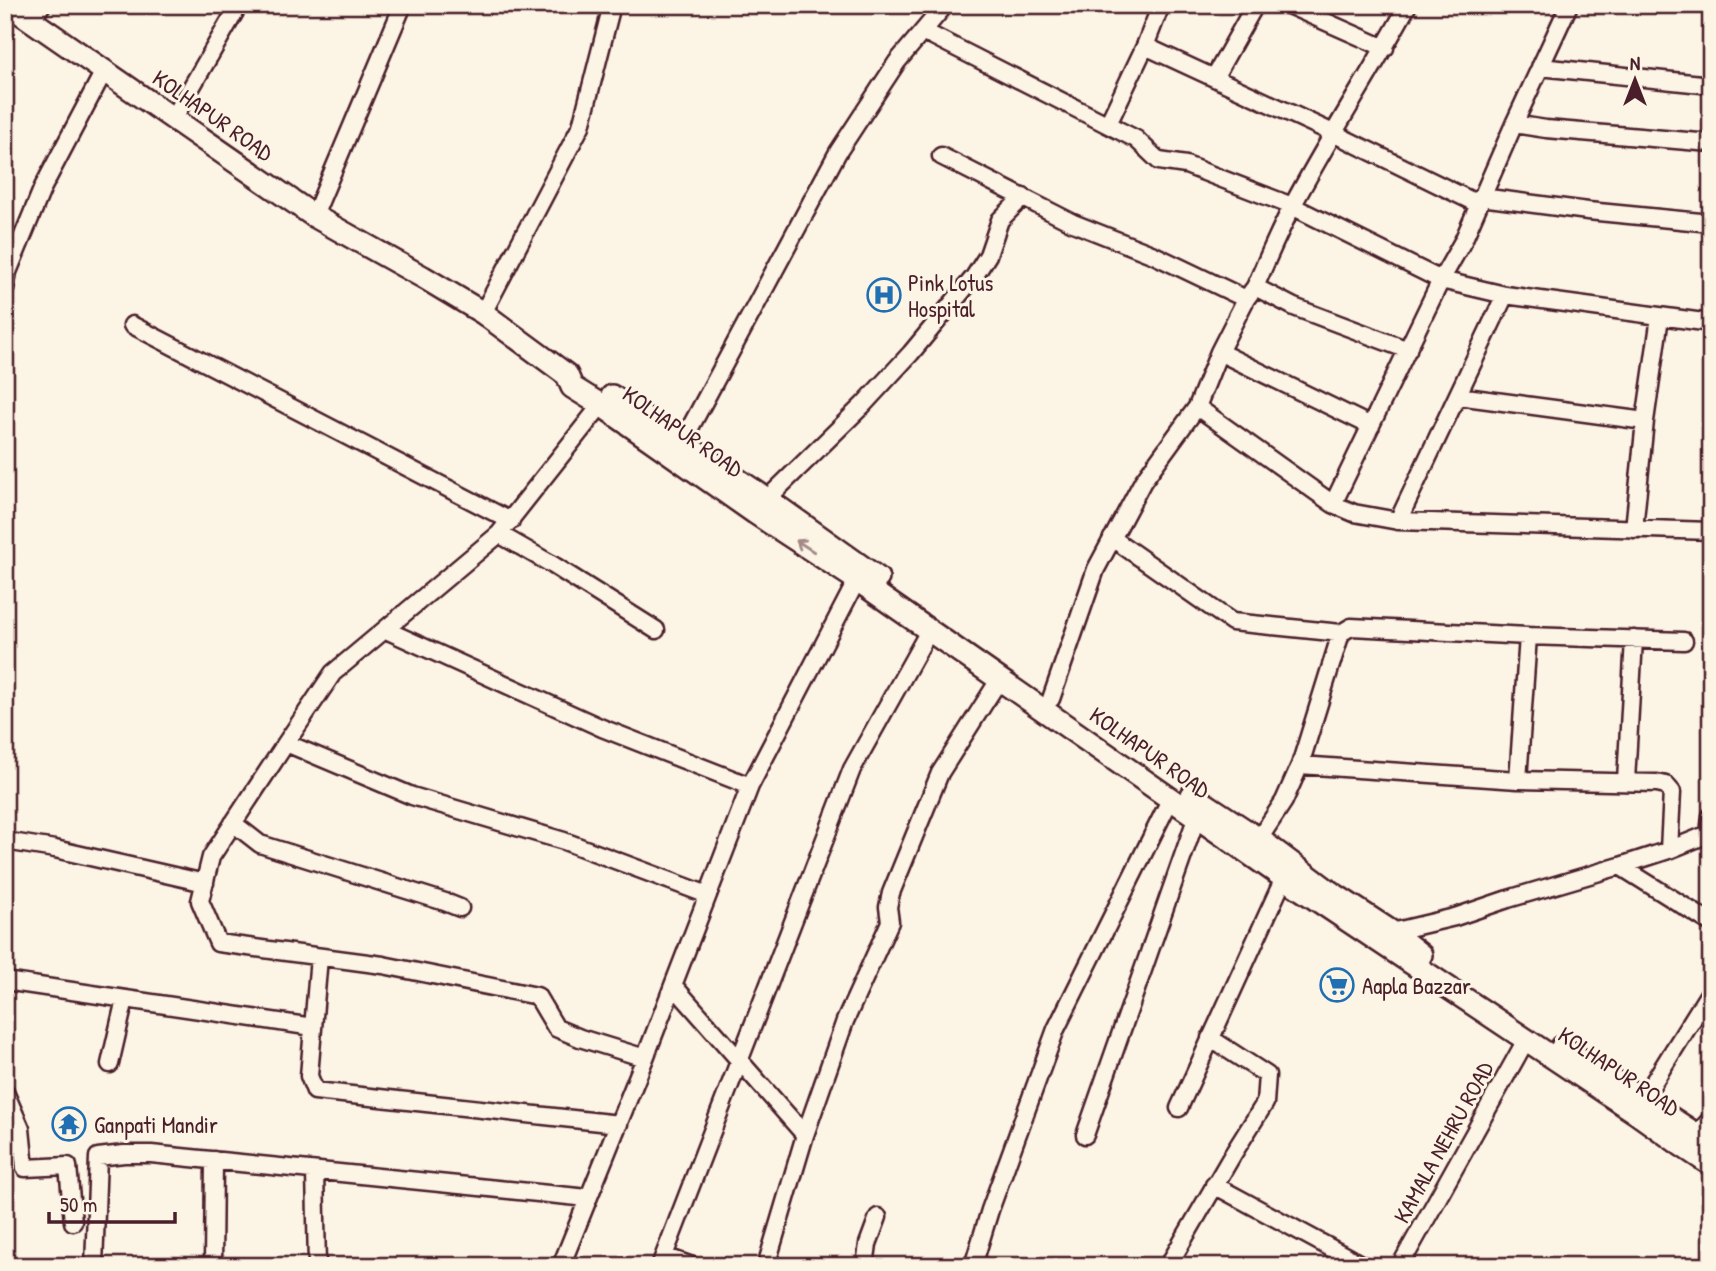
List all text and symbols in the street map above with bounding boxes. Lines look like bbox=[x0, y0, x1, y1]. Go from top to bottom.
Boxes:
north arrow bbox=[1600, 46, 1670, 116]
text: N bbox=[1630, 50, 1640, 76]
street label: KOLHAPUR ROAD bbox=[147, 62, 279, 168]
place label: Pink Lotus Hospital bbox=[908, 267, 993, 324]
hospital icon: Pink Lotus Hospital bbox=[865, 276, 903, 314]
street label: KOLHAPUR ROAD bbox=[617, 378, 749, 484]
one-way arrow bbox=[796, 539, 815, 553]
street label: KOLHAPUR ROAD bbox=[1084, 699, 1216, 805]
supermarket icon: Aapla Bazzar bbox=[1318, 966, 1356, 1004]
place label: Aapla Bazzar bbox=[1362, 970, 1471, 1001]
street label: KOLHAPUR ROAD bbox=[1552, 1019, 1686, 1123]
street label: KAMALA NEHRU ROAD bbox=[1386, 1056, 1500, 1228]
temple icon: Ganpati Mandir bbox=[50, 1105, 88, 1143]
place label: Ganpati Mandir bbox=[94, 1109, 218, 1140]
scale bar bbox=[49, 1180, 175, 1224]
text: 50 m bbox=[60, 1190, 97, 1219]

